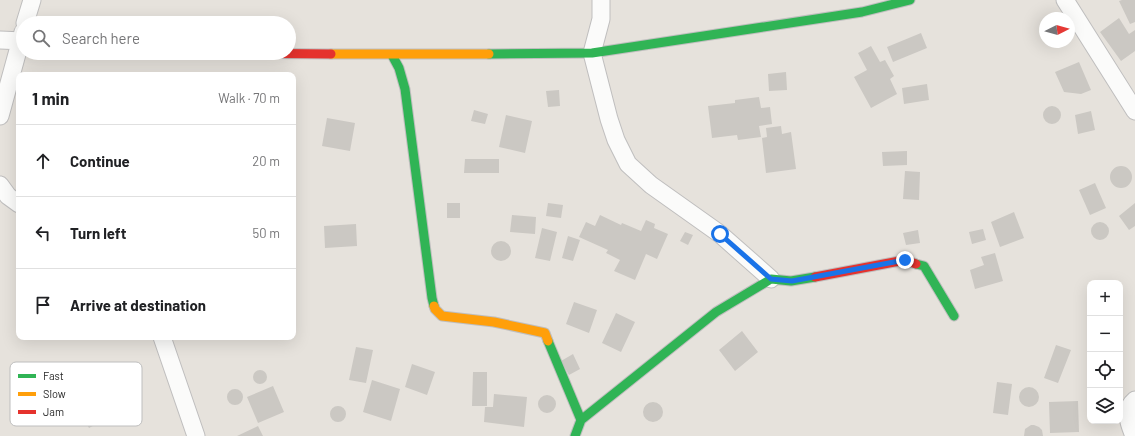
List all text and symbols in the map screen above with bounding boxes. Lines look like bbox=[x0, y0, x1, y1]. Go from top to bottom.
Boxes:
north arrow bbox=[1039, 12, 1075, 48]
search box bbox=[16, 16, 296, 60]
icon: search bbox=[30, 27, 52, 49]
text: Search here bbox=[62, 29, 140, 47]
text: 1 min bbox=[32, 88, 69, 108]
text: Walk · 70 m bbox=[218, 90, 280, 106]
icon: ahead bbox=[32, 150, 54, 172]
text: Continue bbox=[70, 152, 130, 170]
text: 20 m bbox=[252, 153, 280, 169]
icon: left bbox=[32, 222, 54, 244]
text: Turn left bbox=[70, 224, 126, 242]
text: 50 m bbox=[253, 225, 280, 241]
route start bbox=[711, 225, 729, 243]
route end bbox=[896, 251, 914, 269]
map controls bbox=[1087, 280, 1123, 424]
button: + bbox=[1087, 280, 1123, 316]
icon: arrive bbox=[32, 294, 54, 316]
text: Arrive at destination bbox=[70, 296, 206, 314]
button: − bbox=[1087, 316, 1123, 352]
button: locate bbox=[1087, 352, 1123, 388]
legend bbox=[10, 362, 142, 426]
text: Fast bbox=[43, 369, 64, 382]
text: Slow bbox=[43, 387, 66, 400]
button: layers bbox=[1087, 388, 1123, 424]
text: Jam bbox=[43, 405, 64, 418]

